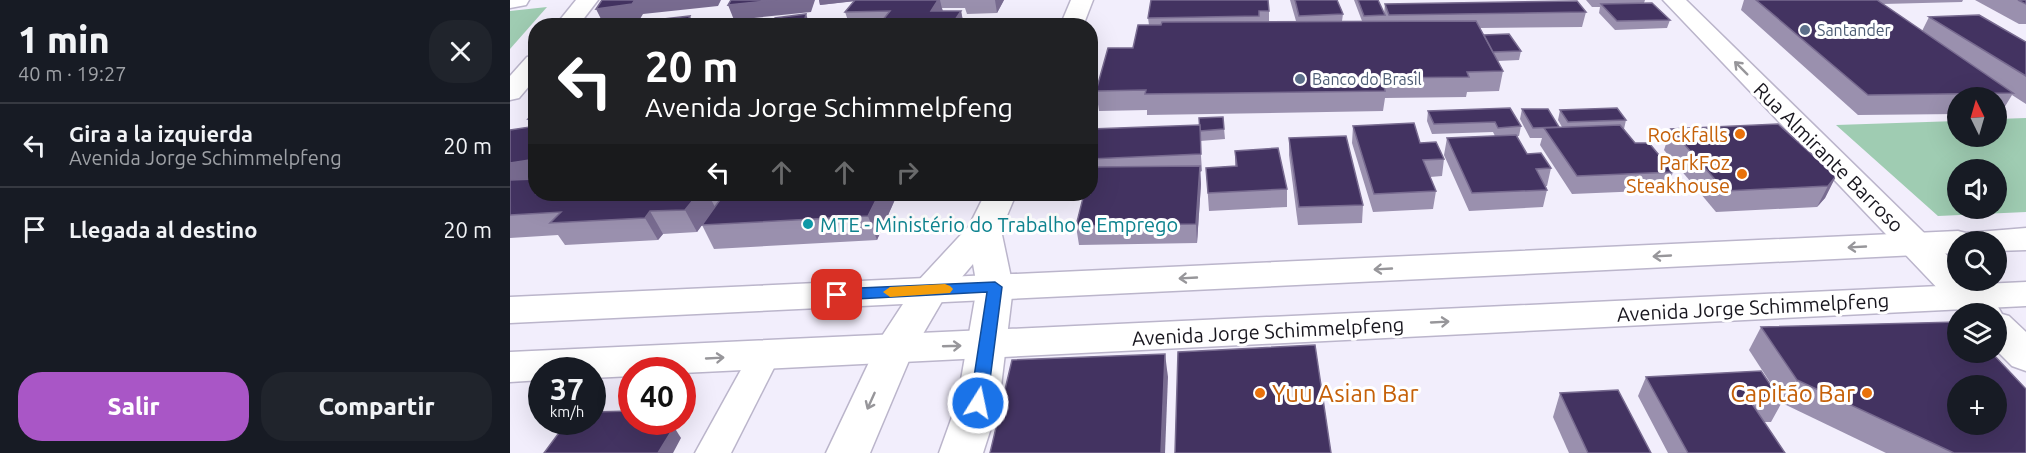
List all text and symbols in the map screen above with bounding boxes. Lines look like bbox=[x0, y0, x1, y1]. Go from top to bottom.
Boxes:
text: 1 min bbox=[18, 19, 110, 60]
button: close bbox=[429, 20, 492, 83]
place label: Santander bbox=[1817, 21, 1891, 39]
marker: Santander bbox=[1798, 23, 1812, 37]
icon: left bbox=[546, 42, 624, 120]
text: 20 m bbox=[645, 43, 739, 90]
one-way arrow bbox=[1734, 60, 1749, 75]
text: 40 m · 19:27 bbox=[18, 62, 127, 85]
place label: Banco do Brasil bbox=[1312, 70, 1422, 88]
marker: Banco do Brasil bbox=[1293, 72, 1307, 86]
street label: Rua Almirante Barroso bbox=[1749, 77, 1909, 237]
north arrow bbox=[1947, 87, 2007, 147]
map controls bbox=[1947, 87, 2007, 435]
text: Avenida Jorge Schimmelpfeng bbox=[645, 92, 1013, 122]
text: Gira a la izquierda bbox=[69, 121, 253, 146]
place label: Rockfalls bbox=[1647, 123, 1728, 146]
marker: Rockfalls bbox=[1733, 127, 1747, 141]
icon: left bbox=[18, 129, 51, 162]
text: 20 m bbox=[443, 133, 492, 158]
text: Avenida Jorge Schimmelpfeng bbox=[69, 146, 342, 169]
place label: ParkFoz Steakhouse bbox=[1626, 151, 1730, 197]
icon: left bbox=[702, 156, 735, 189]
icon: ahead bbox=[765, 156, 798, 189]
icon: ahead bbox=[828, 156, 861, 189]
icon: right bbox=[891, 156, 924, 189]
button: sound bbox=[1947, 159, 2007, 219]
marker: ParkFoz Steakhouse bbox=[1735, 167, 1749, 181]
icon: arrive bbox=[18, 213, 51, 246]
place label: MTE - Ministério do Trabalho e Emprego bbox=[820, 213, 1178, 236]
text: Llegada al destino bbox=[69, 217, 257, 242]
text: 20 m bbox=[443, 217, 492, 242]
marker: MTE - Ministério do Trabalho e Emprego bbox=[801, 217, 815, 231]
button: search bbox=[1947, 231, 2007, 291]
one-way arrow bbox=[1847, 241, 1867, 252]
one-way arrow bbox=[1652, 250, 1672, 262]
one-way arrow bbox=[1374, 263, 1394, 274]
pin bbox=[811, 269, 862, 320]
one-way arrow bbox=[1179, 272, 1199, 283]
icon: arrive bbox=[820, 278, 853, 311]
street label: Avenida Jorge Schimmelpfeng bbox=[1616, 288, 1890, 326]
button: layers bbox=[1947, 303, 2007, 363]
street label: Avenida Jorge Schimmelpfeng bbox=[1131, 312, 1405, 350]
one-way arrow bbox=[1430, 317, 1450, 328]
one-way arrow bbox=[942, 341, 962, 352]
one-way arrow bbox=[705, 352, 725, 363]
speed limit sign: 40 bbox=[618, 357, 696, 435]
position arrow bbox=[946, 371, 1010, 435]
button: Salir bbox=[18, 372, 249, 441]
button: Compartir bbox=[261, 372, 492, 441]
text: 37 bbox=[550, 372, 584, 406]
button: + bbox=[1947, 375, 2007, 435]
place label: Yuu Asian Bar bbox=[1272, 380, 1419, 407]
place label: Capitão Bar bbox=[1730, 380, 1855, 407]
marker: Yuu Asian Bar bbox=[1253, 386, 1267, 400]
marker: Capitão Bar bbox=[1860, 386, 1874, 400]
one-way arrow bbox=[865, 391, 876, 410]
text: km/h bbox=[550, 403, 584, 420]

